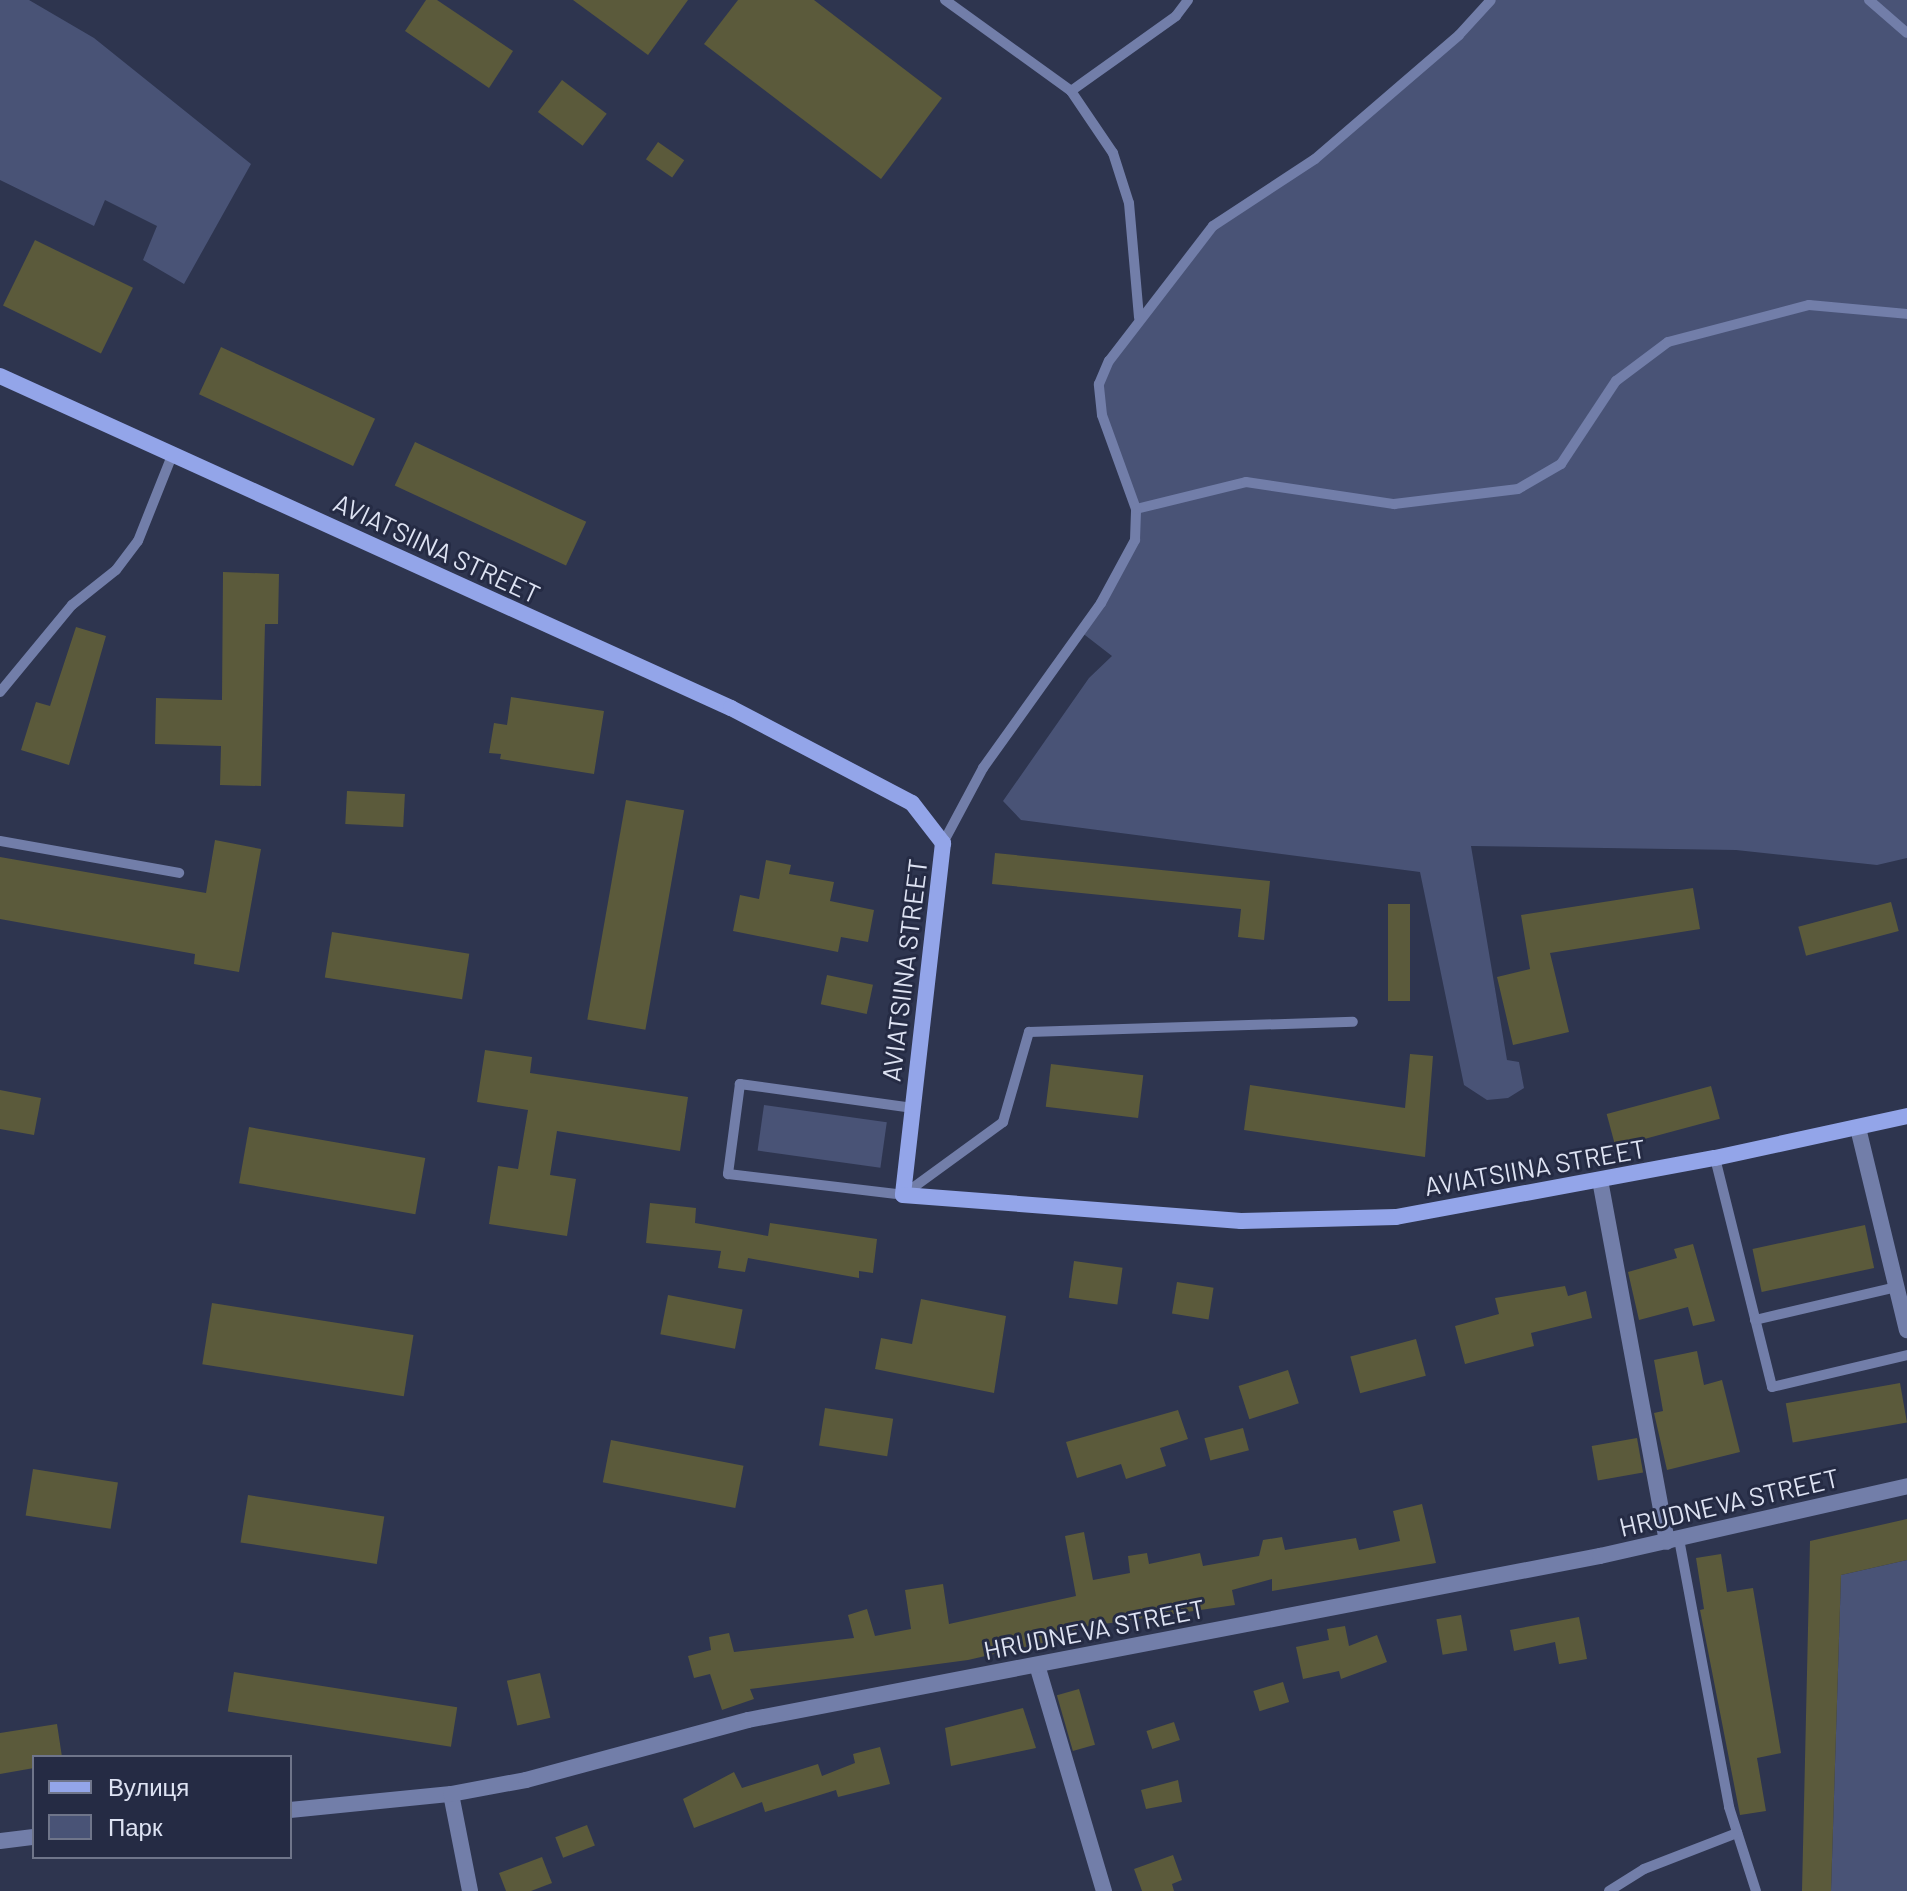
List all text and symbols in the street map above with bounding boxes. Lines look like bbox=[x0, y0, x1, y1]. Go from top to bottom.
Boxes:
street label: AVIATSIINA STREET bbox=[329, 486, 545, 610]
street label: AVIATSIINA STREET bbox=[875, 857, 933, 1083]
street label: AVIATSIINA STREET bbox=[1422, 1132, 1648, 1202]
street label: HRUDNEVA STREET bbox=[1616, 1462, 1842, 1542]
street label: HRUDNEVA STREET bbox=[981, 1592, 1207, 1666]
legend bbox=[32, 1755, 292, 1859]
text: Вулиця bbox=[108, 1772, 189, 1801]
text: Парк bbox=[108, 1812, 162, 1841]

